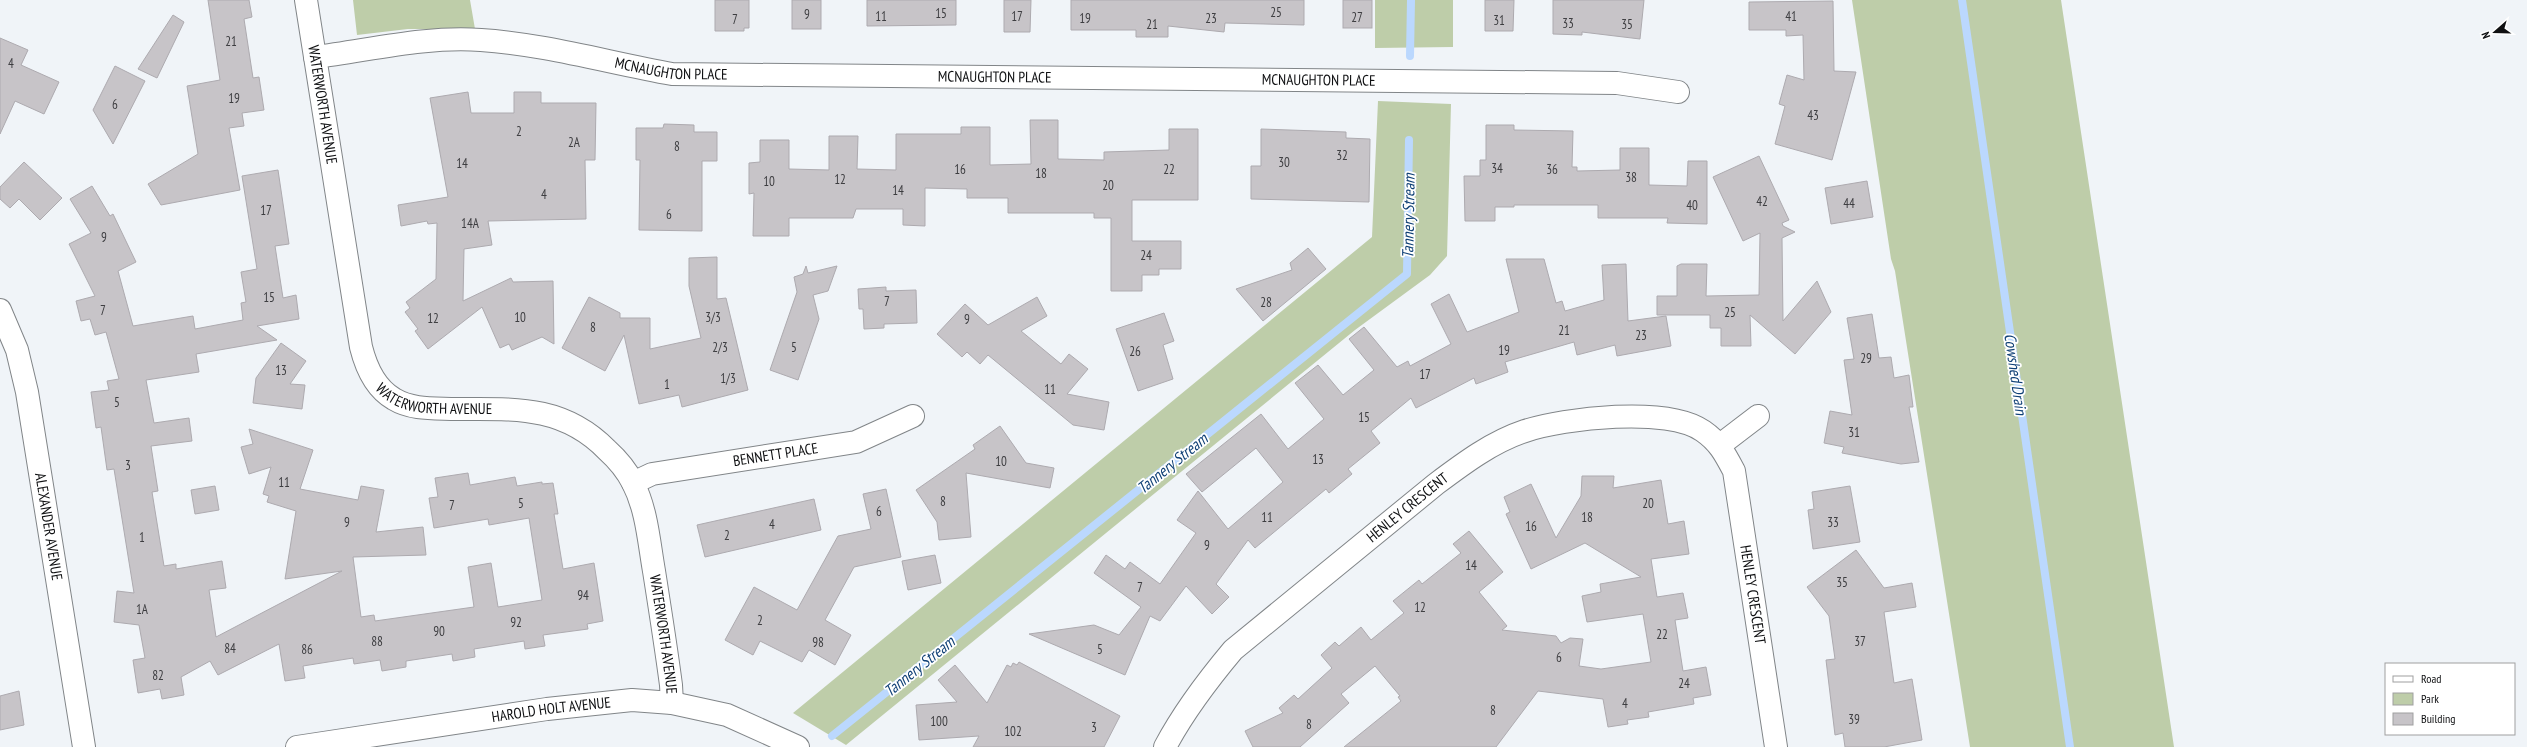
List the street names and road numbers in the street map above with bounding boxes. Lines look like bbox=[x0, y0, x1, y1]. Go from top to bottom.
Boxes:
street label: WATERWORTH AVENUE bbox=[304, 44, 342, 165]
street label: MCNAUGHTON PLACE bbox=[613, 53, 728, 84]
street label: MCNAUGHTON PLACE bbox=[938, 67, 1052, 87]
street label: MCNAUGHTON PLACE bbox=[1262, 70, 1376, 90]
street label: WATERWORTH AVENUE bbox=[372, 379, 492, 418]
street label: BENNETT PLACE bbox=[732, 438, 819, 470]
street label: HENLEY CRESCENT bbox=[1362, 468, 1452, 546]
street label: ALEXANDER AVENUE bbox=[31, 471, 67, 582]
street label: HENLEY CRESCENT bbox=[1736, 544, 1770, 646]
street label: WATERWORTH AVENUE bbox=[646, 573, 681, 694]
street label: HAROLD HOLT AVENUE bbox=[490, 692, 612, 726]

